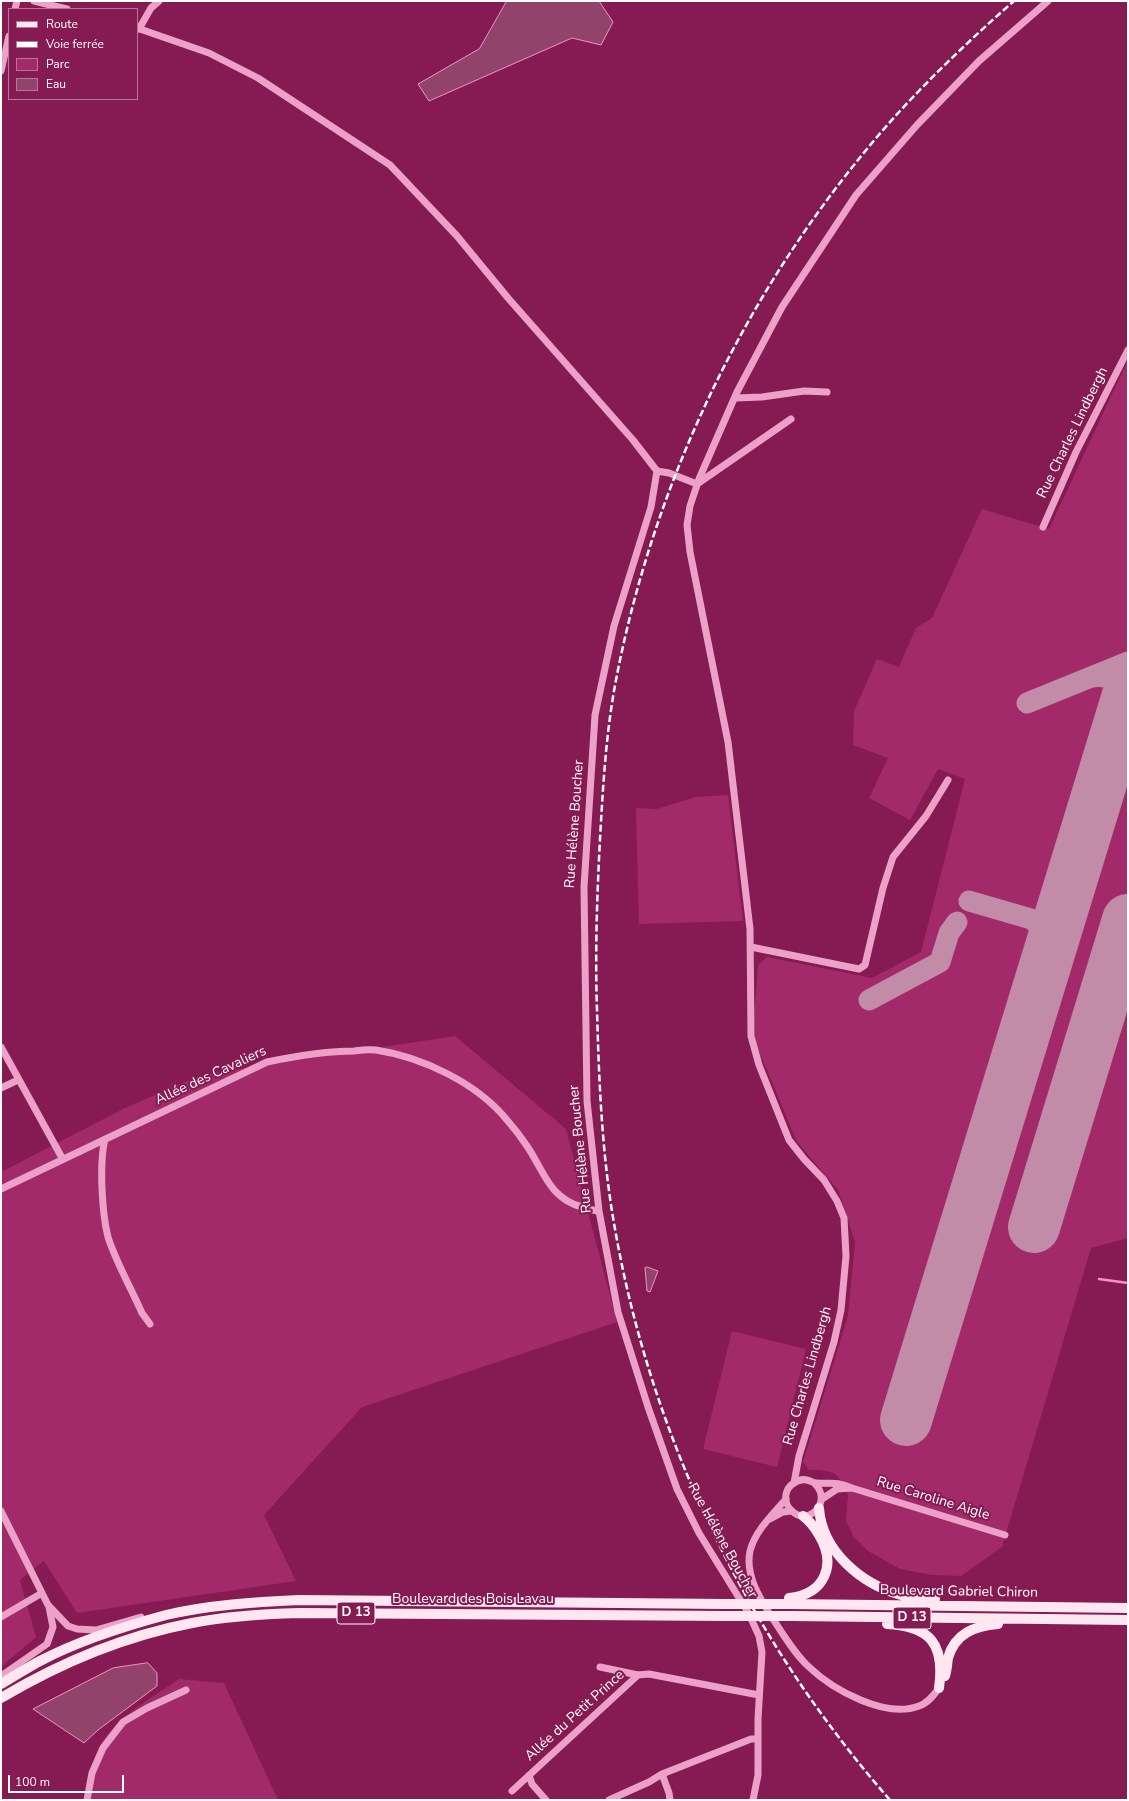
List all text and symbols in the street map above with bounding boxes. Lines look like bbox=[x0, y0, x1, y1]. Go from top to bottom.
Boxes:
legend bbox=[8, 8, 138, 100]
text: Route bbox=[46, 16, 78, 32]
text: Voie ferrée bbox=[46, 36, 104, 52]
text: Parc bbox=[46, 56, 69, 72]
text: Eau bbox=[46, 76, 66, 92]
street label: Rue Charles Lindbergh bbox=[1034, 365, 1112, 501]
street label: Rue Hélène Boucher bbox=[562, 759, 588, 889]
street label: Allée des Cavaliers bbox=[153, 1043, 269, 1109]
street label: Rue Hélène Boucher bbox=[566, 1084, 596, 1214]
street label: Rue Charles Lindbergh bbox=[780, 1305, 836, 1447]
street label: Rue Caroline Aigle bbox=[875, 1474, 991, 1524]
street label: Rue Hélène Boucher bbox=[683, 1481, 761, 1601]
street label: Boulevard Gabriel Chiron bbox=[880, 1582, 1038, 1602]
street label: Boulevard des Bois Lavau bbox=[392, 1592, 554, 1608]
road number: D 13 bbox=[337, 1602, 375, 1624]
road number: D 13 bbox=[893, 1607, 931, 1629]
street label: Allée du Petit Prince bbox=[522, 1667, 628, 1765]
scale bar bbox=[10, 1767, 126, 1793]
text: 100 m bbox=[15, 1774, 50, 1790]

